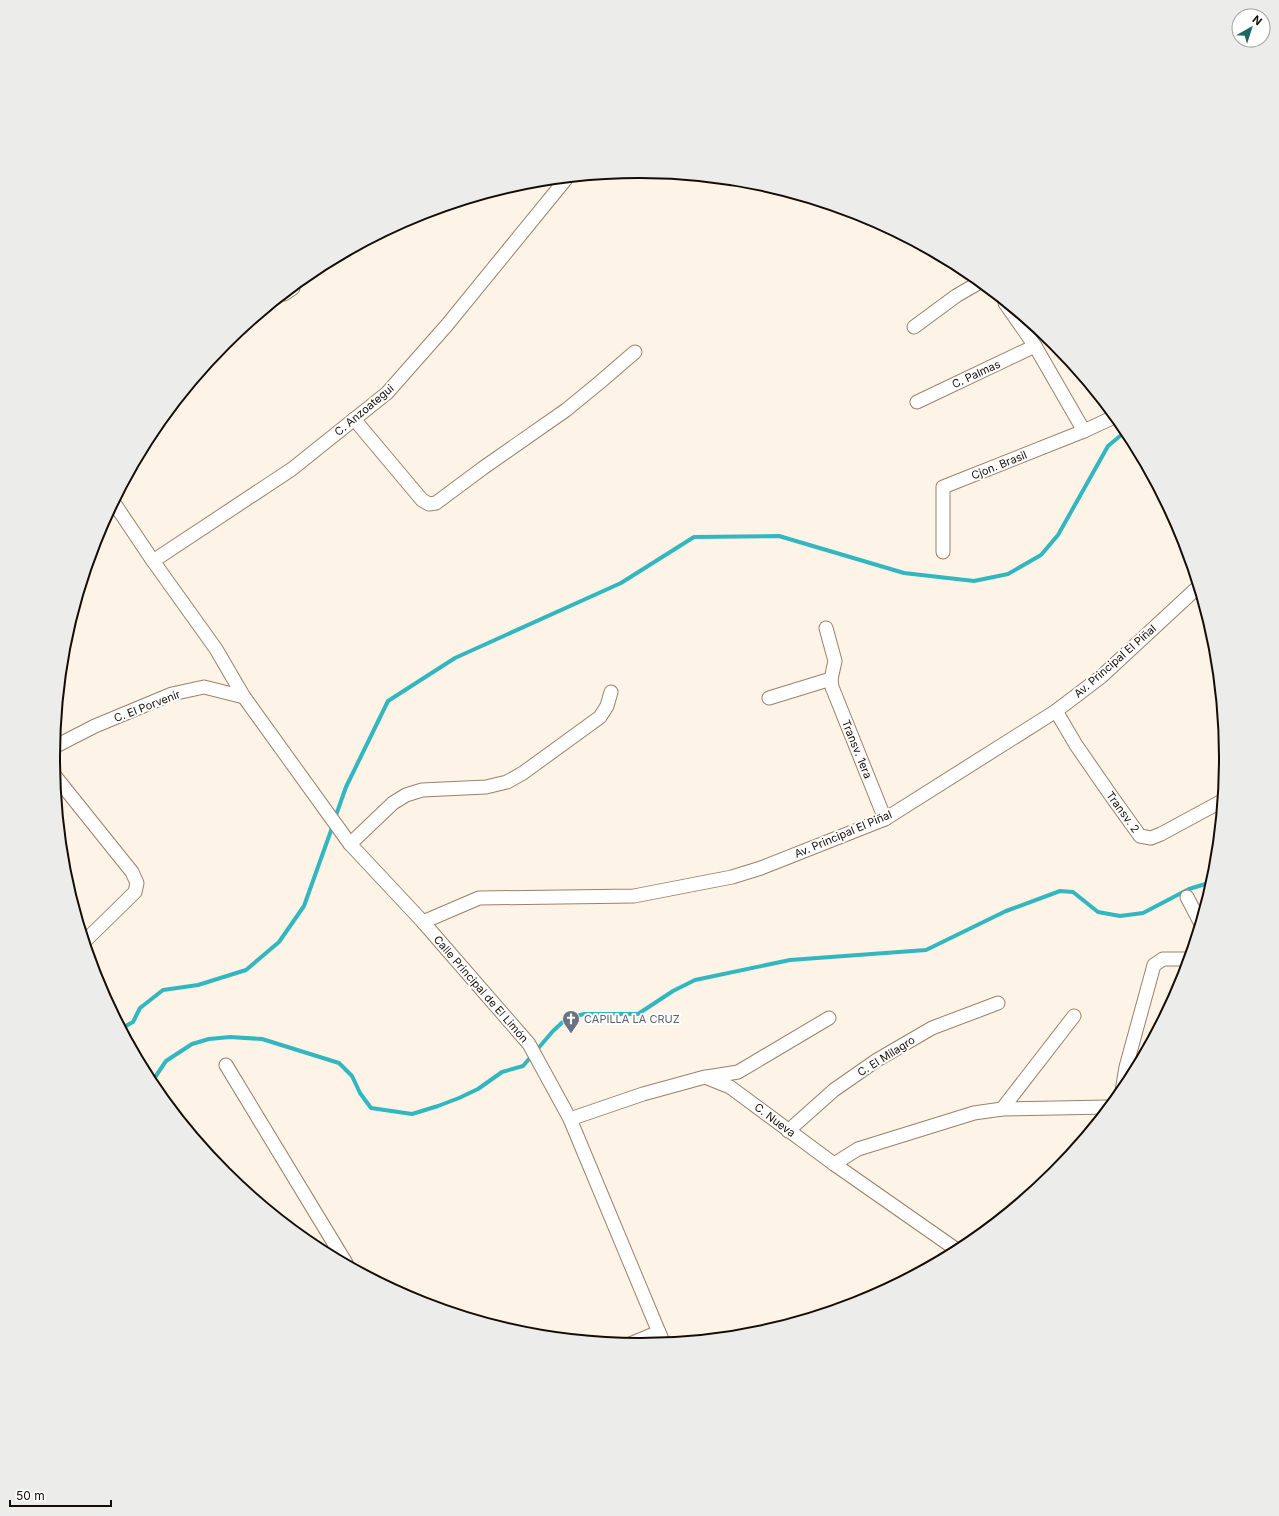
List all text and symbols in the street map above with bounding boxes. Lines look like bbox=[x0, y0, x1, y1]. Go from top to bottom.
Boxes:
north arrow bbox=[1231, 8, 1271, 48]
text: N bbox=[1250, 12, 1265, 28]
street label: C. Palmas bbox=[950, 357, 1003, 391]
street label: C. Anzoategui bbox=[332, 381, 396, 439]
street label: Cjon. Brasil bbox=[969, 448, 1029, 482]
street label: Av. Principal El Piñal bbox=[1071, 621, 1159, 701]
street label: C. El Porvenir bbox=[112, 687, 182, 725]
street label: Transv. 1era bbox=[839, 718, 875, 780]
street label: Transv. 2 bbox=[1103, 789, 1143, 835]
street label: Av. Principal El Piñal bbox=[792, 807, 894, 861]
street label: Calle Principal de El Limón bbox=[431, 933, 531, 1045]
church icon: CAPILLA LA CRUZ bbox=[561, 1009, 581, 1034]
place label: CAPILLA LA CRUZ bbox=[584, 1012, 680, 1026]
street label: C. El Milagro bbox=[855, 1033, 918, 1079]
street label: C. Nueva bbox=[752, 1100, 798, 1140]
scale bar bbox=[10, 1482, 111, 1508]
text: 50 m bbox=[16, 1488, 45, 1503]

